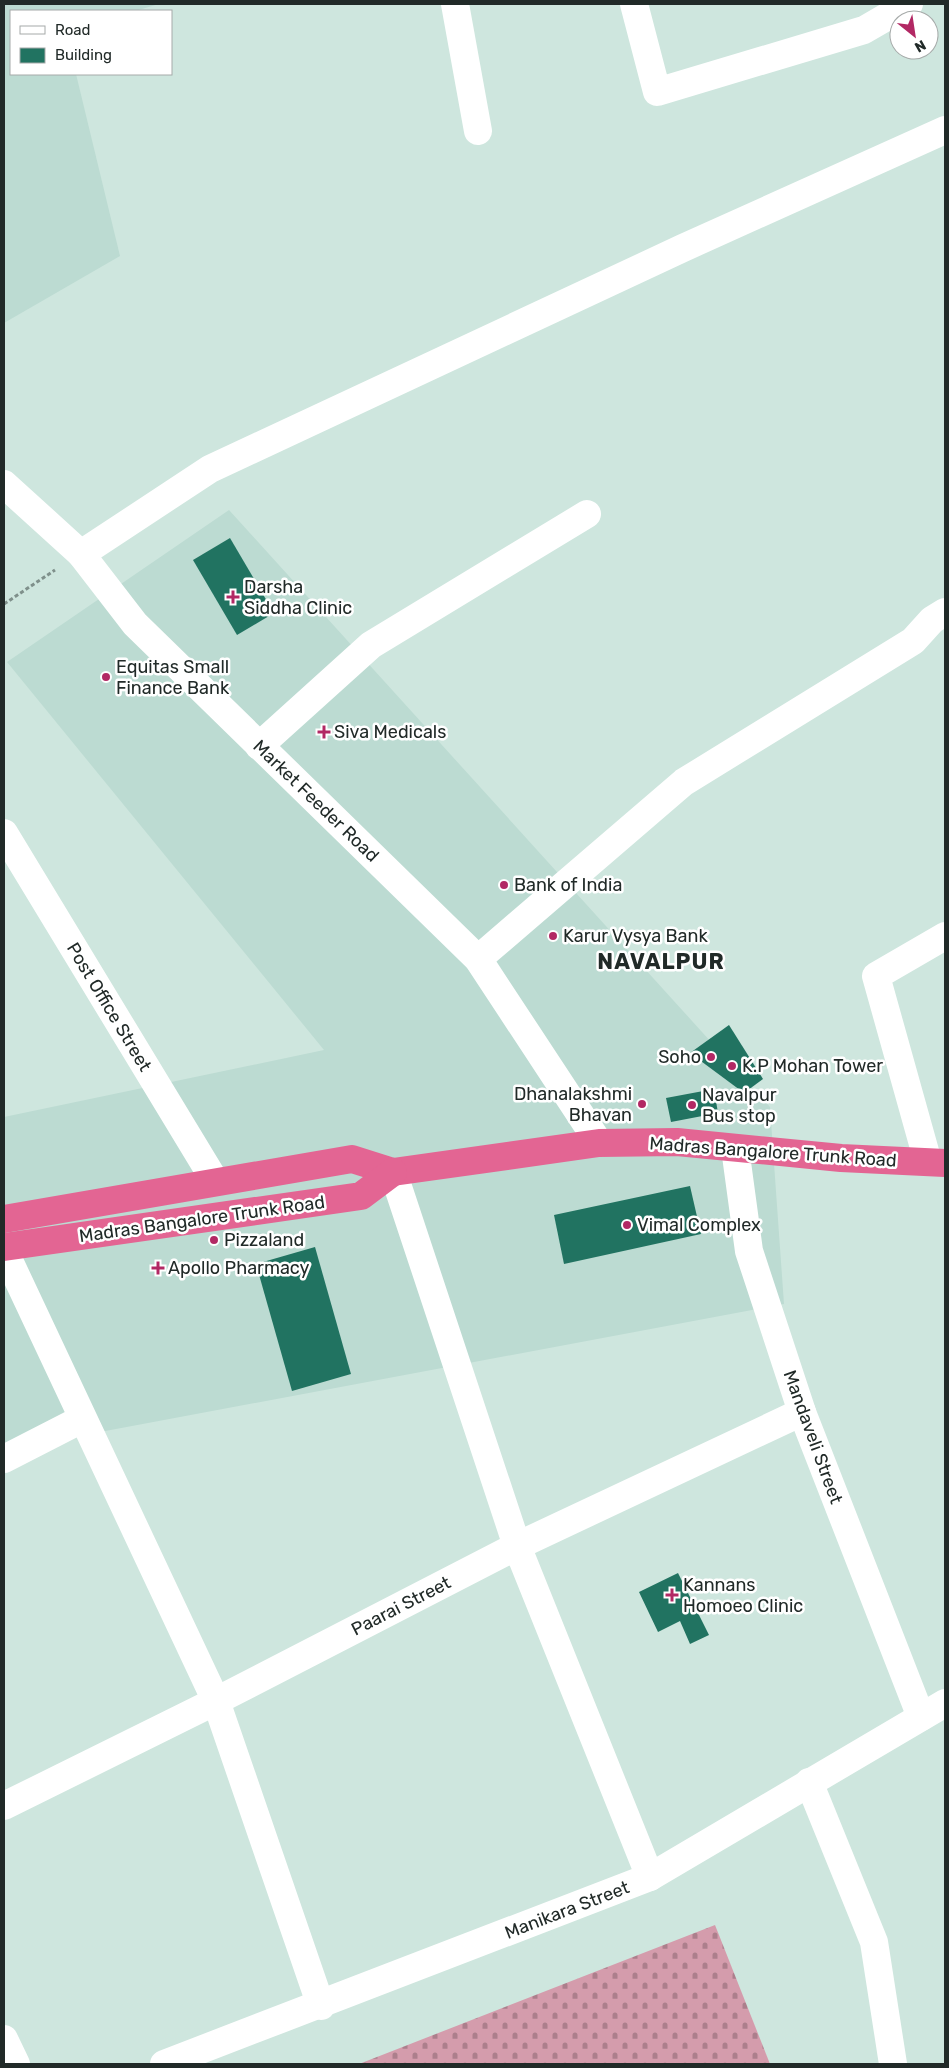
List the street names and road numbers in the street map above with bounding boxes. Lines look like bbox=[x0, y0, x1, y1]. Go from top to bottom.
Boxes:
street label: Market Feeder Road bbox=[249, 735, 383, 867]
street label: Post Office Street bbox=[62, 939, 156, 1075]
street label: Madras Bangalore Trunk Road bbox=[649, 1132, 897, 1172]
street label: Madras Bangalore Trunk Road bbox=[78, 1191, 326, 1247]
street label: Mandaveli Street bbox=[779, 1367, 847, 1507]
street label: Paarai Street bbox=[348, 1572, 454, 1640]
street label: Manikara Street bbox=[502, 1876, 632, 1944]

